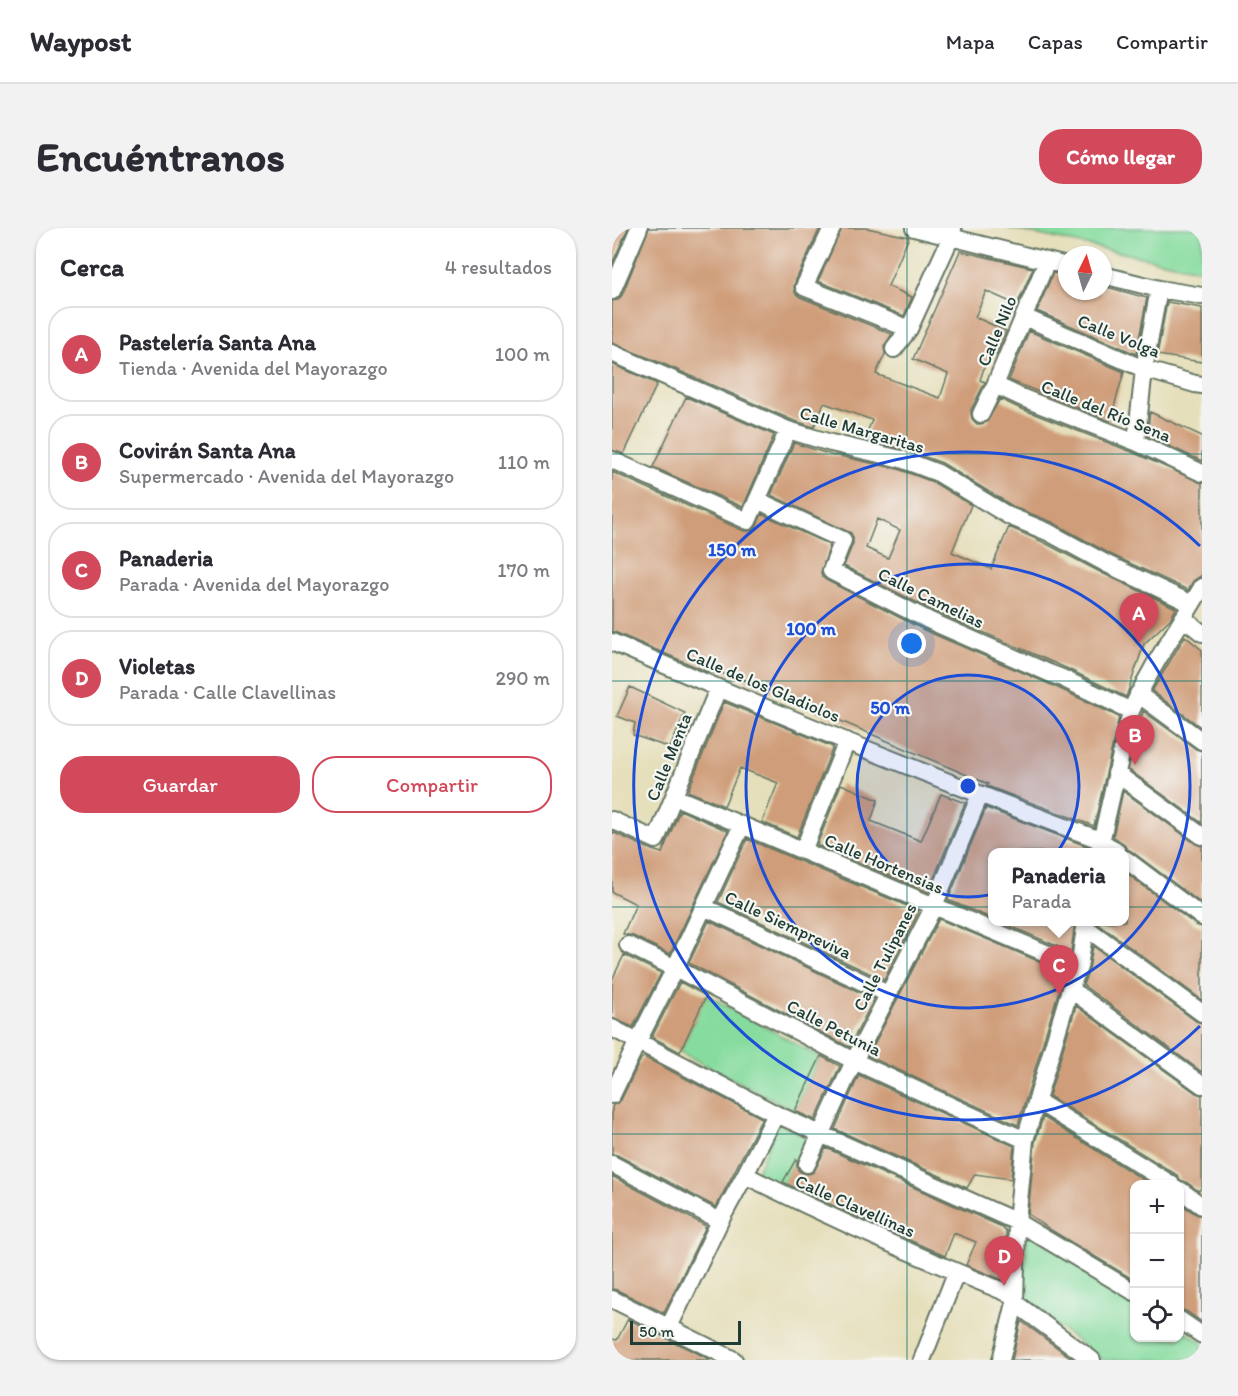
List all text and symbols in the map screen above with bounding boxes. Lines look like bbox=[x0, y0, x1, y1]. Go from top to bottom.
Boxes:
text: Waypost bbox=[30, 24, 132, 58]
text: Mapa bbox=[946, 29, 995, 54]
text: Capas bbox=[1028, 29, 1083, 54]
text: Compartir bbox=[1116, 29, 1208, 54]
button: Cómo llegar bbox=[1039, 129, 1202, 184]
text: Encuéntranos bbox=[36, 131, 285, 182]
north arrow bbox=[1058, 246, 1112, 300]
text: Cerca bbox=[60, 251, 124, 283]
text: 4 resultados bbox=[445, 255, 552, 279]
street label: Calle Nilo bbox=[972, 292, 1022, 370]
street label: Calle Volga bbox=[1074, 309, 1164, 363]
text: Pastelería Santa Ana bbox=[119, 329, 316, 356]
text: A bbox=[75, 342, 88, 366]
text: 100 m bbox=[495, 342, 550, 366]
text: Tienda · Avenida del Mayorazgo bbox=[119, 356, 388, 380]
street label: Calle del Río Sena bbox=[1038, 375, 1175, 447]
street label: Calle Margaritas bbox=[797, 402, 927, 458]
text: Covirán Santa Ana bbox=[119, 437, 296, 464]
text: B bbox=[75, 450, 88, 474]
text: 110 m bbox=[498, 450, 550, 474]
text: Supermercado · Avenida del Mayorazgo bbox=[119, 464, 454, 488]
text: 150 m bbox=[708, 539, 757, 561]
text: Panaderia bbox=[119, 545, 213, 572]
text: C bbox=[75, 558, 88, 582]
text: 170 m bbox=[497, 558, 550, 582]
street label: Calle Camelias bbox=[874, 563, 988, 633]
text: Parada · Avenida del Mayorazgo bbox=[119, 572, 389, 596]
pin: A bbox=[1120, 594, 1158, 643]
text: 100 m bbox=[786, 618, 837, 640]
your location bbox=[897, 629, 926, 658]
street label: Calle de los Gladiolos bbox=[683, 643, 843, 727]
text: Violetas bbox=[119, 653, 195, 680]
text: D bbox=[75, 666, 88, 690]
text: 290 m bbox=[495, 666, 550, 690]
text: Parada · Calle Clavellinas bbox=[119, 680, 336, 704]
text: 50 m bbox=[870, 697, 911, 719]
street label: Calle Menta bbox=[641, 709, 697, 804]
pin: B bbox=[1116, 716, 1154, 765]
button: Guardar bbox=[60, 756, 300, 813]
button: Compartir bbox=[312, 756, 552, 813]
centre of rings bbox=[958, 776, 978, 796]
street label: Calle Hortensias bbox=[821, 829, 947, 899]
popup bbox=[988, 848, 1129, 926]
text: Panaderia bbox=[1011, 862, 1106, 889]
street label: Calle Siempreviva bbox=[721, 886, 856, 964]
text: Parada bbox=[1011, 889, 1071, 913]
street label: Calle Tulipanes bbox=[848, 899, 922, 1015]
pin: C bbox=[1040, 946, 1078, 995]
street label: Calle Petunia bbox=[783, 995, 886, 1062]
street label: Calle Clavellinas bbox=[792, 1170, 918, 1242]
map controls bbox=[1130, 1180, 1184, 1342]
button: + bbox=[1130, 1180, 1184, 1234]
button: − bbox=[1130, 1234, 1184, 1288]
pin: D bbox=[984, 1236, 1024, 1286]
button: locate bbox=[1130, 1288, 1184, 1342]
scale bar bbox=[630, 1318, 741, 1346]
text: 50 m bbox=[639, 1322, 674, 1341]

